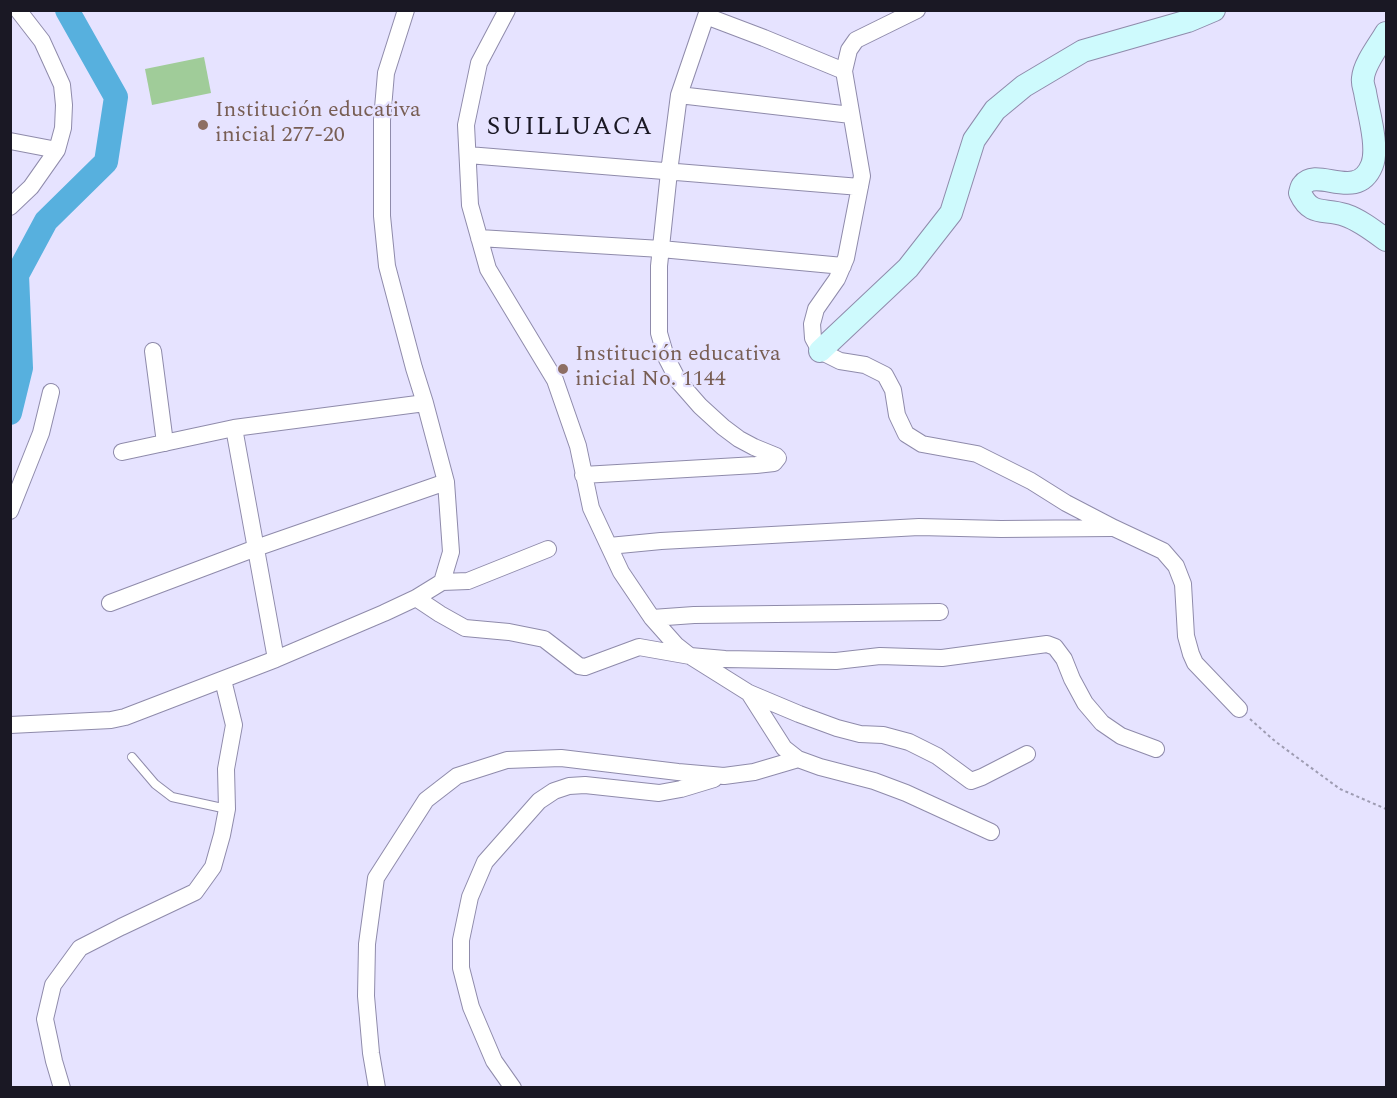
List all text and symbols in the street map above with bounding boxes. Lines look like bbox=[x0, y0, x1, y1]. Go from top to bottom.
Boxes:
place label: Institución educativa inicial 277-20 bbox=[215, 99, 421, 150]
district label: SUILLUACA bbox=[487, 113, 653, 145]
marker: Institución educativa inicial 277-20 bbox=[196, 118, 210, 132]
place label: Institución educativa inicial No. 1144 bbox=[575, 343, 781, 394]
marker: Institución educativa inicial No. 1144 bbox=[556, 362, 570, 376]

